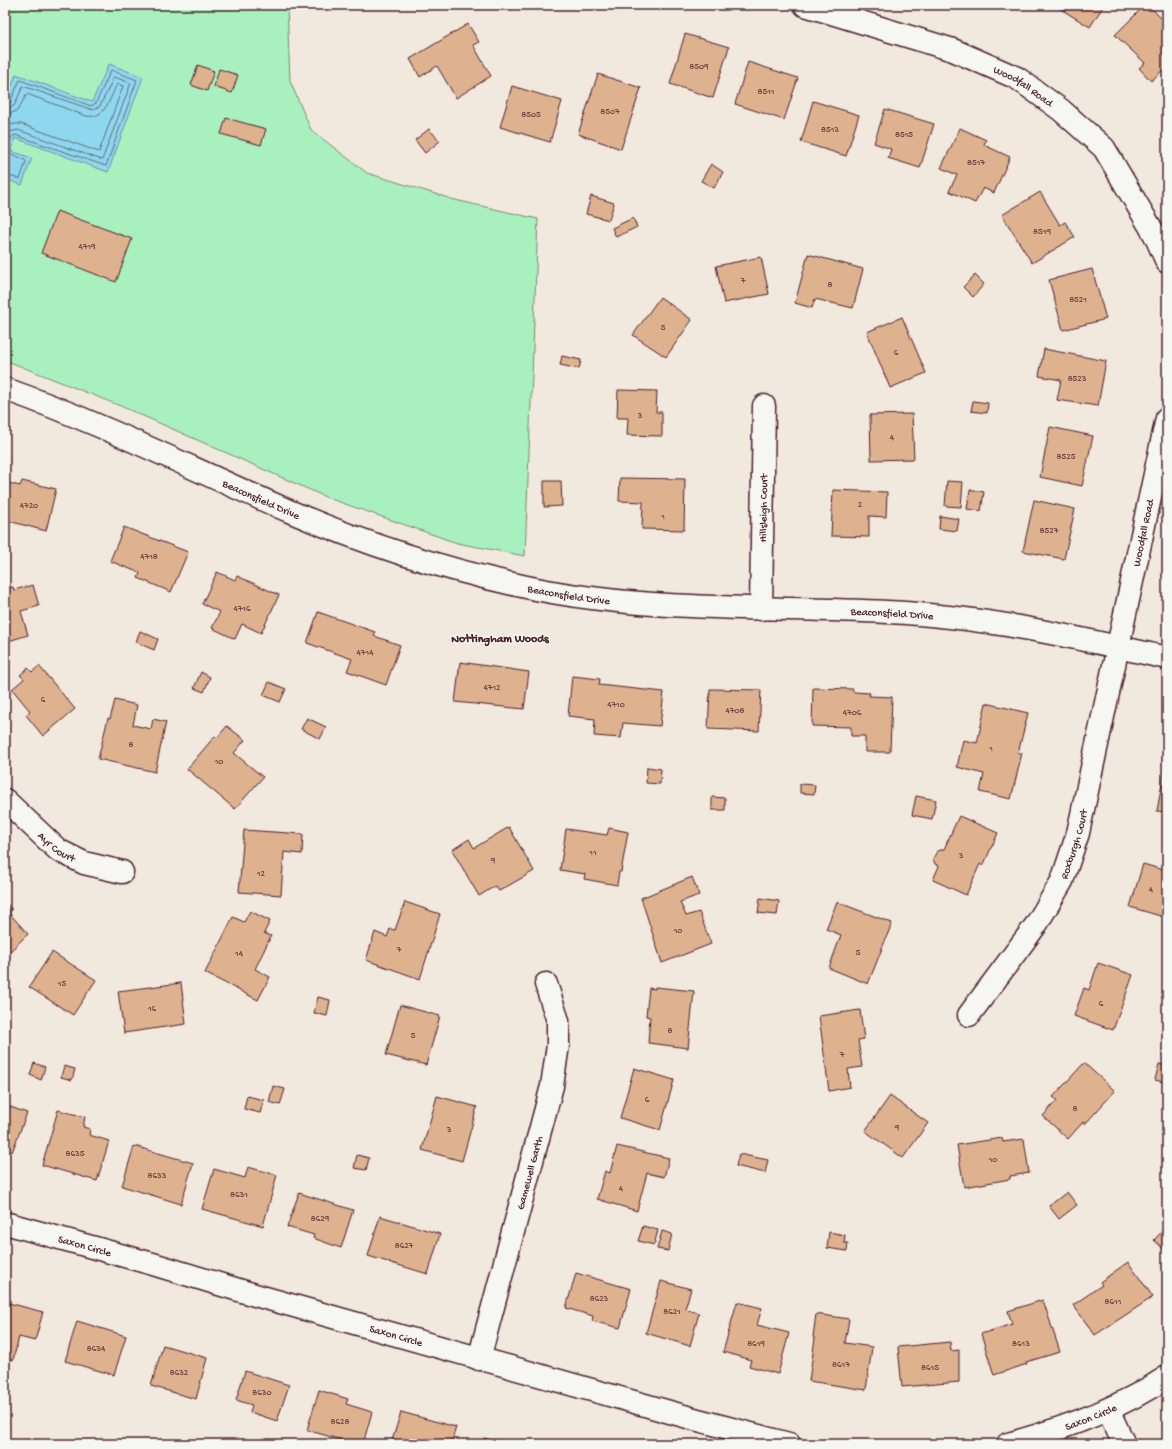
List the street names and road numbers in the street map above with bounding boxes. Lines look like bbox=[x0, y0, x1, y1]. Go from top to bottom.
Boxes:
street label: Woodfall Road bbox=[991, 64, 1056, 111]
street label: Hillsleigh Court bbox=[758, 472, 771, 542]
street label: Beaconsfield Drive bbox=[219, 478, 301, 523]
street label: Woodfall Road bbox=[1131, 497, 1158, 568]
street label: Beaconsfield Drive bbox=[525, 583, 611, 608]
street label: Beaconsfield Drive bbox=[849, 607, 934, 623]
street label: Roxburgh Court bbox=[1059, 807, 1091, 881]
street label: Ayr Court bbox=[35, 830, 78, 866]
street label: Gamewell Garth bbox=[515, 1135, 546, 1211]
street label: Saxon Circle bbox=[56, 1234, 113, 1260]
street label: Saxon Circle bbox=[368, 1324, 424, 1350]
street label: Saxon Circle bbox=[1064, 1402, 1119, 1434]

